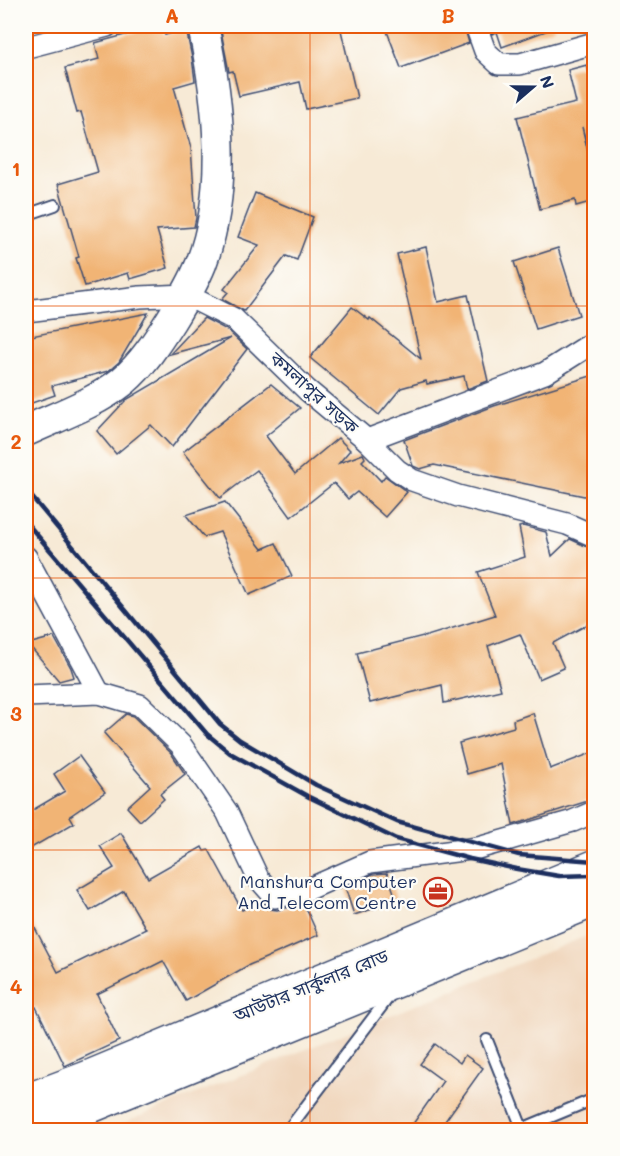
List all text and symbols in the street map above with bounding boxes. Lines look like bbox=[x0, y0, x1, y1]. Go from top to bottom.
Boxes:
text: A bbox=[165, 2, 179, 28]
text: B bbox=[441, 2, 455, 28]
north arrow bbox=[503, 57, 563, 117]
text: N bbox=[536, 72, 560, 91]
text: 1 bbox=[12, 155, 20, 181]
street label: কমলাপুর সড়ক bbox=[264, 345, 364, 439]
text: 2 bbox=[10, 428, 22, 454]
text: 3 bbox=[10, 700, 22, 726]
place label: Manshura Computer And Telecom Centre bbox=[237, 869, 417, 914]
office icon: Manshura Computer And Telecom Centre bbox=[422, 876, 454, 908]
street label: আউটার সার্কুলার রোড bbox=[229, 943, 392, 1027]
text: 4 bbox=[10, 973, 23, 999]

